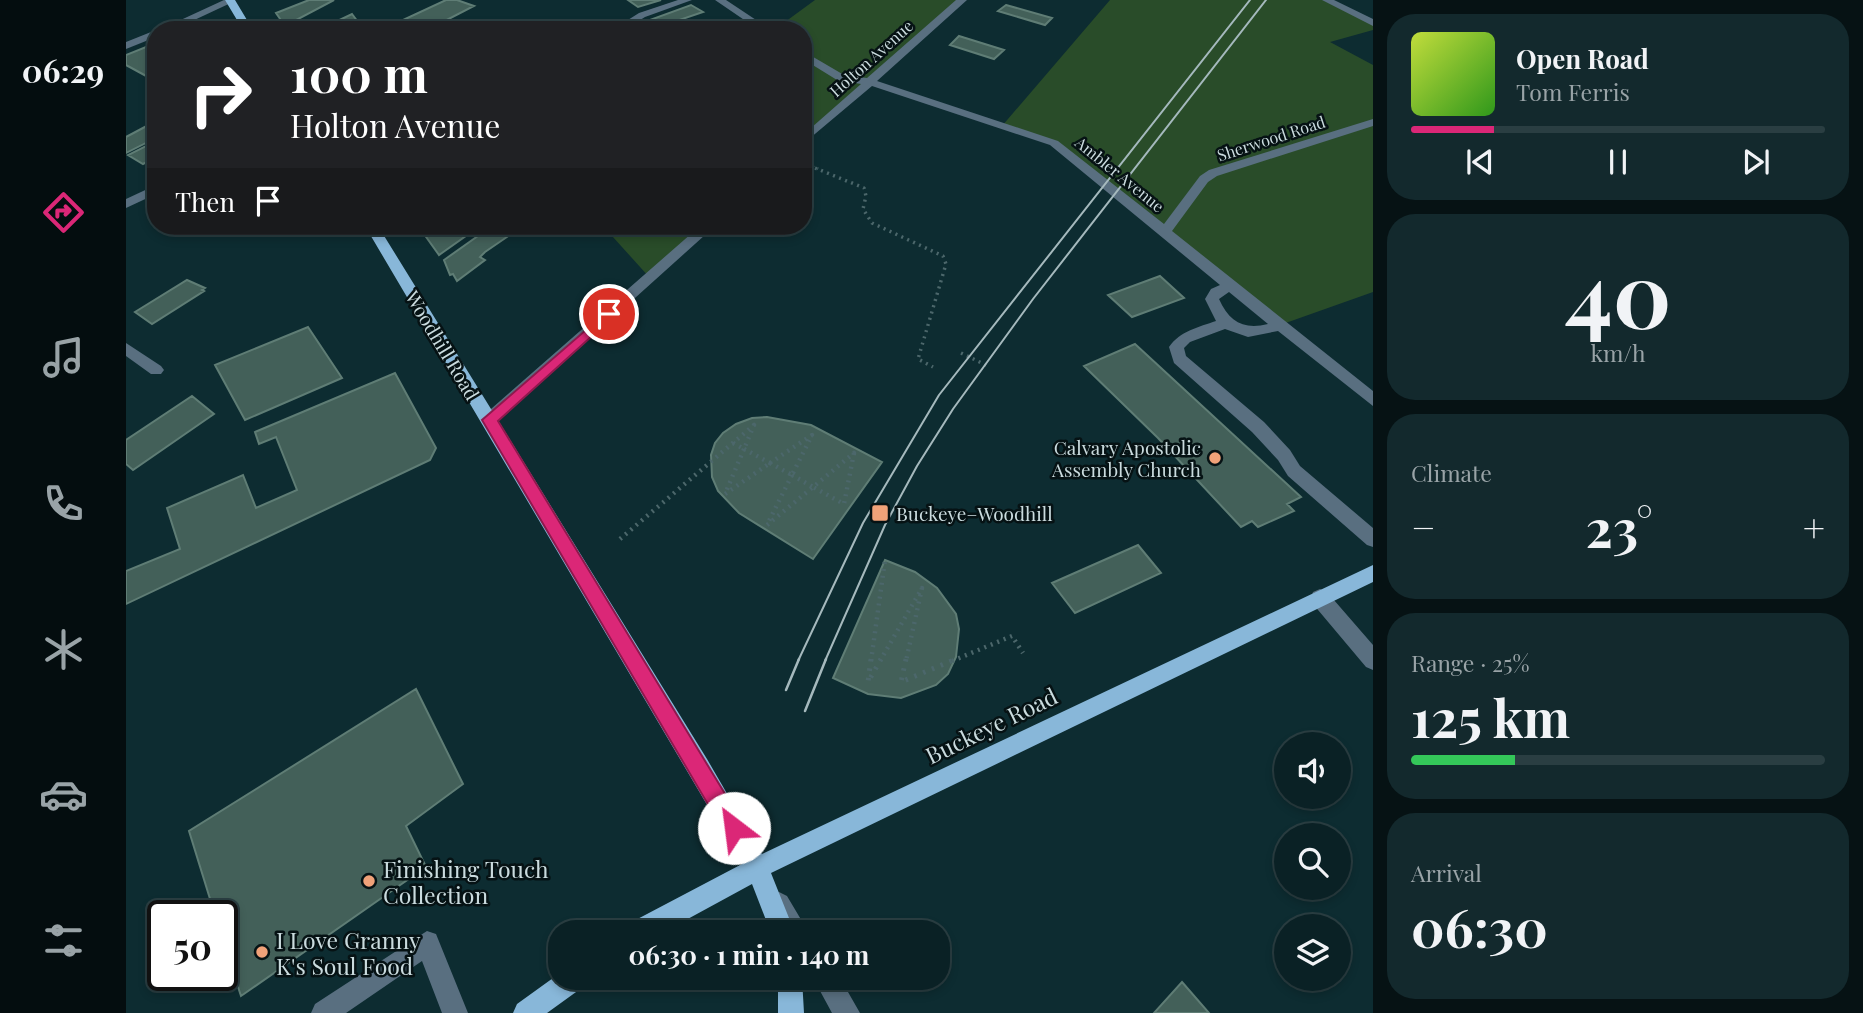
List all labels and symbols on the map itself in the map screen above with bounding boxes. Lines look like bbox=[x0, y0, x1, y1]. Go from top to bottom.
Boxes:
street label: Holton Avenue bbox=[825, 15, 917, 101]
street label: Sherwood Road bbox=[1214, 111, 1328, 165]
street label: Ambler Avenue bbox=[1070, 131, 1169, 216]
pin bbox=[579, 284, 639, 344]
street label: Woodhill Road bbox=[400, 285, 486, 405]
place label: Calvary Apostolic Assembly Church bbox=[1051, 434, 1201, 482]
marker: Calvary Apostolic Assembly Church bbox=[1207, 450, 1223, 466]
place label: Buckeye–Woodhill bbox=[896, 500, 1053, 526]
marker: Buckeye–Woodhill bbox=[870, 503, 890, 523]
street label: Buckeye Road bbox=[920, 680, 1062, 770]
position arrow bbox=[697, 791, 771, 865]
place label: Finishing Touch Collection bbox=[383, 853, 549, 910]
marker: Finishing Touch Collection bbox=[361, 873, 377, 889]
speed limit sign: 50 bbox=[147, 900, 238, 991]
place label: I Love Granny K's Soul Food bbox=[276, 924, 421, 981]
marker: I Love Granny K's Soul Food bbox=[254, 944, 270, 960]

